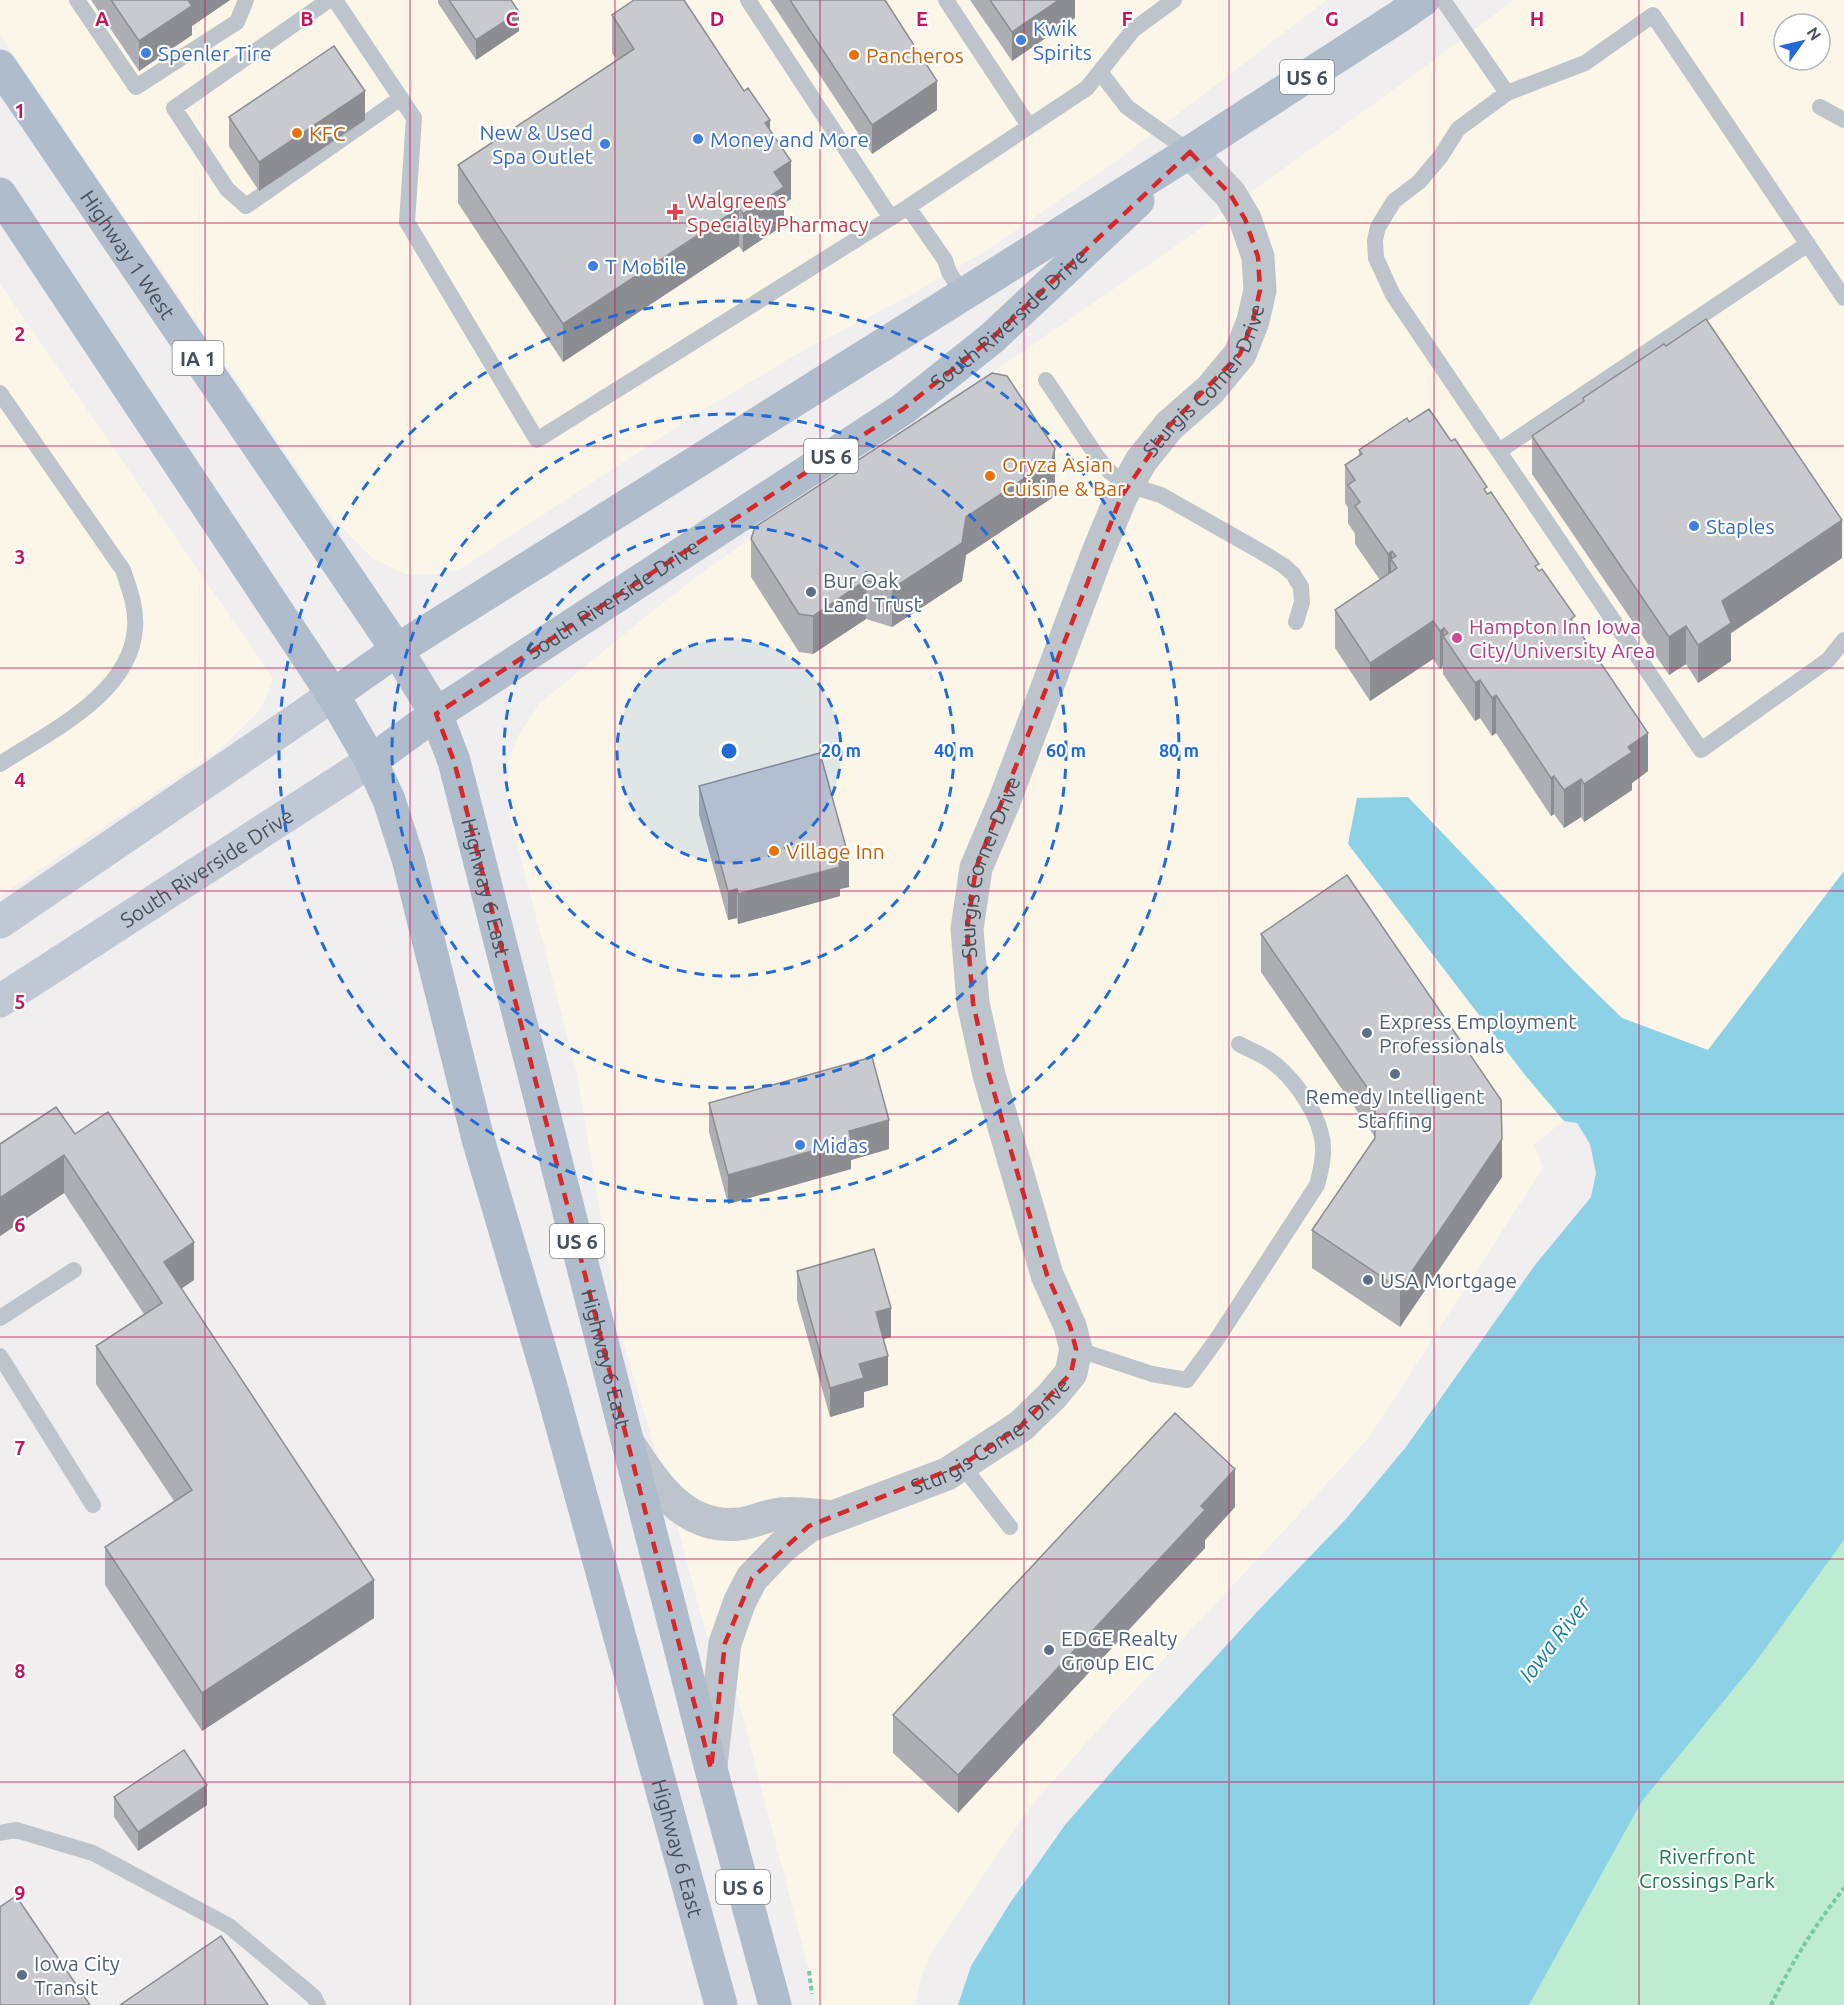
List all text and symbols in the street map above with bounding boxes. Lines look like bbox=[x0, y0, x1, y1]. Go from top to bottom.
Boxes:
text: A bbox=[95, 7, 109, 30]
text: B bbox=[300, 7, 314, 30]
text: C bbox=[506, 7, 519, 30]
text: D bbox=[710, 7, 724, 30]
text: E bbox=[916, 7, 928, 30]
text: F bbox=[1121, 7, 1133, 30]
text: G bbox=[1325, 7, 1339, 30]
text: H bbox=[1530, 7, 1544, 30]
text: I bbox=[1739, 7, 1745, 30]
north arrow bbox=[1772, 12, 1832, 72]
place label: Kwik Spirits bbox=[1033, 16, 1092, 64]
text: N bbox=[1804, 24, 1825, 44]
marker: Kwik Spirits bbox=[1014, 33, 1028, 47]
place label: Spenler Tire bbox=[158, 41, 272, 65]
place label: Pancheros bbox=[866, 43, 964, 67]
marker: Spenler Tire bbox=[139, 46, 153, 60]
marker: Pancheros bbox=[847, 48, 861, 62]
road number: US 6 bbox=[1280, 60, 1334, 94]
text: 1 bbox=[14, 99, 26, 122]
place label: New & Used Spa Outlet bbox=[479, 120, 593, 168]
place label: KFC bbox=[309, 121, 346, 145]
marker: KFC bbox=[290, 126, 304, 140]
place label: Money and More bbox=[710, 127, 869, 151]
marker: Money and More bbox=[691, 132, 705, 146]
marker: New & Used Spa Outlet bbox=[598, 137, 612, 151]
street label: Highway 1 West bbox=[76, 186, 180, 324]
place label: Walgreens Specialty Pharmacy bbox=[687, 188, 869, 236]
marker: Walgreens Specialty Pharmacy bbox=[668, 205, 682, 219]
street label: South Riverside Drive bbox=[926, 243, 1092, 394]
place label: T Mobile bbox=[605, 254, 687, 278]
marker: T Mobile bbox=[586, 259, 600, 273]
street label: Sturgis Corner Drive bbox=[1137, 302, 1268, 461]
text: 2 bbox=[14, 322, 26, 345]
road number: IA 1 bbox=[172, 341, 224, 375]
road number: US 6 bbox=[804, 439, 858, 473]
place label: Oryza Asian Cuisine & Bar bbox=[1002, 452, 1125, 500]
marker: Oryza Asian Cuisine & Bar bbox=[983, 469, 997, 483]
place label: Staples bbox=[1706, 514, 1775, 538]
marker: Staples bbox=[1687, 519, 1701, 533]
street label: South Riverside Drive bbox=[522, 534, 703, 664]
text: 3 bbox=[14, 545, 26, 568]
place label: Bur Oak Land Trust bbox=[823, 568, 922, 616]
marker: Bur Oak Land Trust bbox=[804, 585, 818, 599]
place label: Hampton Inn Iowa City/University Area bbox=[1469, 614, 1655, 662]
marker: Hampton Inn Iowa City/University Area bbox=[1450, 631, 1464, 645]
text: 20 m bbox=[821, 740, 861, 760]
text: 40 m bbox=[934, 740, 974, 760]
text: 60 m bbox=[1046, 740, 1086, 760]
text: 80 m bbox=[1159, 740, 1199, 760]
centre of rings bbox=[719, 741, 739, 761]
text: 4 bbox=[14, 768, 26, 791]
street label: Sturgis Corner Drive bbox=[955, 773, 1025, 959]
street label: South Riverside Drive bbox=[116, 803, 297, 932]
street label: Highway 6 East bbox=[457, 816, 515, 959]
place label: Village Inn bbox=[786, 839, 885, 863]
marker: Village Inn bbox=[767, 844, 781, 858]
text: 5 bbox=[14, 990, 26, 1013]
place label: Express Employment Professionals bbox=[1379, 1009, 1576, 1057]
marker: Express Employment Professionals bbox=[1360, 1026, 1374, 1040]
marker: Remedy Intelligent Staffing bbox=[1388, 1067, 1402, 1081]
place label: Remedy Intelligent Staffing bbox=[1306, 1084, 1484, 1132]
place label: Midas bbox=[812, 1133, 868, 1157]
marker: Midas bbox=[793, 1138, 807, 1152]
text: 6 bbox=[14, 1213, 26, 1236]
road number: US 6 bbox=[550, 1224, 604, 1258]
place label: USA Mortgage bbox=[1380, 1268, 1517, 1292]
marker: USA Mortgage bbox=[1361, 1273, 1375, 1287]
street label: Highway 6 East bbox=[577, 1286, 636, 1430]
street label: Sturgis Corner Drive bbox=[907, 1373, 1074, 1499]
text: 7 bbox=[14, 1436, 26, 1459]
water label: Iowa River bbox=[1513, 1591, 1595, 1686]
place label: EDGE Realty Group EIC bbox=[1061, 1626, 1177, 1674]
marker: EDGE Realty Group EIC bbox=[1042, 1643, 1056, 1657]
text: 8 bbox=[14, 1659, 26, 1682]
street label: Highway 6 East bbox=[647, 1776, 708, 1920]
park label: Riverfront Crossings Park bbox=[1639, 1844, 1775, 1892]
road number: US 6 bbox=[716, 1870, 770, 1904]
text: 9 bbox=[14, 1881, 26, 1904]
place label: Iowa City Transit bbox=[34, 1951, 120, 1999]
marker: Iowa City Transit bbox=[15, 1968, 29, 1982]

